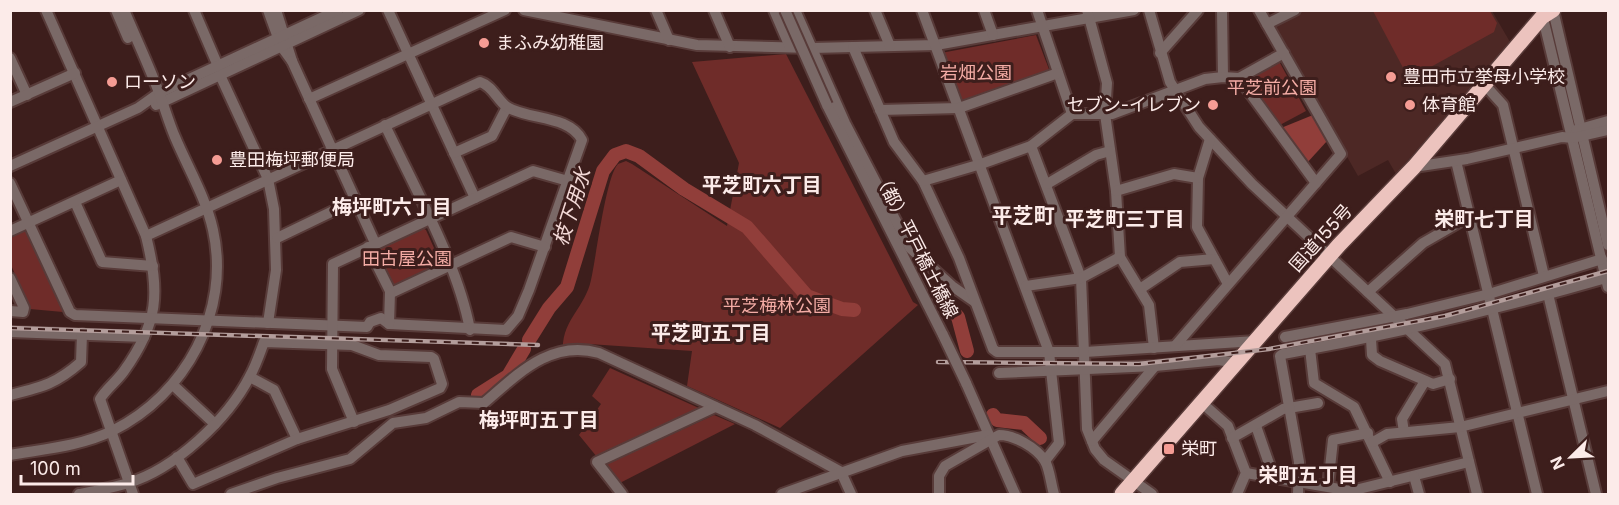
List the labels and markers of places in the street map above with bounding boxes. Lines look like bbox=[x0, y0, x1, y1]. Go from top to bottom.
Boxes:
place label: まふみ幼稚園 bbox=[496, 32, 604, 53]
marker: まふみ幼稚園 bbox=[477, 36, 491, 50]
place label: 豊田市立挙母小学校 bbox=[1403, 66, 1565, 87]
marker: 豊田市立挙母小学校 bbox=[1384, 70, 1398, 84]
place label: ローソン bbox=[124, 71, 196, 92]
marker: ローソン bbox=[105, 75, 119, 89]
place label: セブン-イレブン bbox=[1067, 94, 1201, 115]
place label: 体育館 bbox=[1422, 94, 1476, 115]
marker: セブン-イレブン bbox=[1206, 98, 1220, 112]
marker: 体育館 bbox=[1403, 98, 1417, 112]
place label: 豊田梅坪郵便局 bbox=[229, 149, 355, 170]
marker: 豊田梅坪郵便局 bbox=[210, 153, 224, 167]
place label: 栄町 bbox=[1181, 438, 1217, 459]
marker: 栄町 bbox=[1162, 442, 1176, 456]

